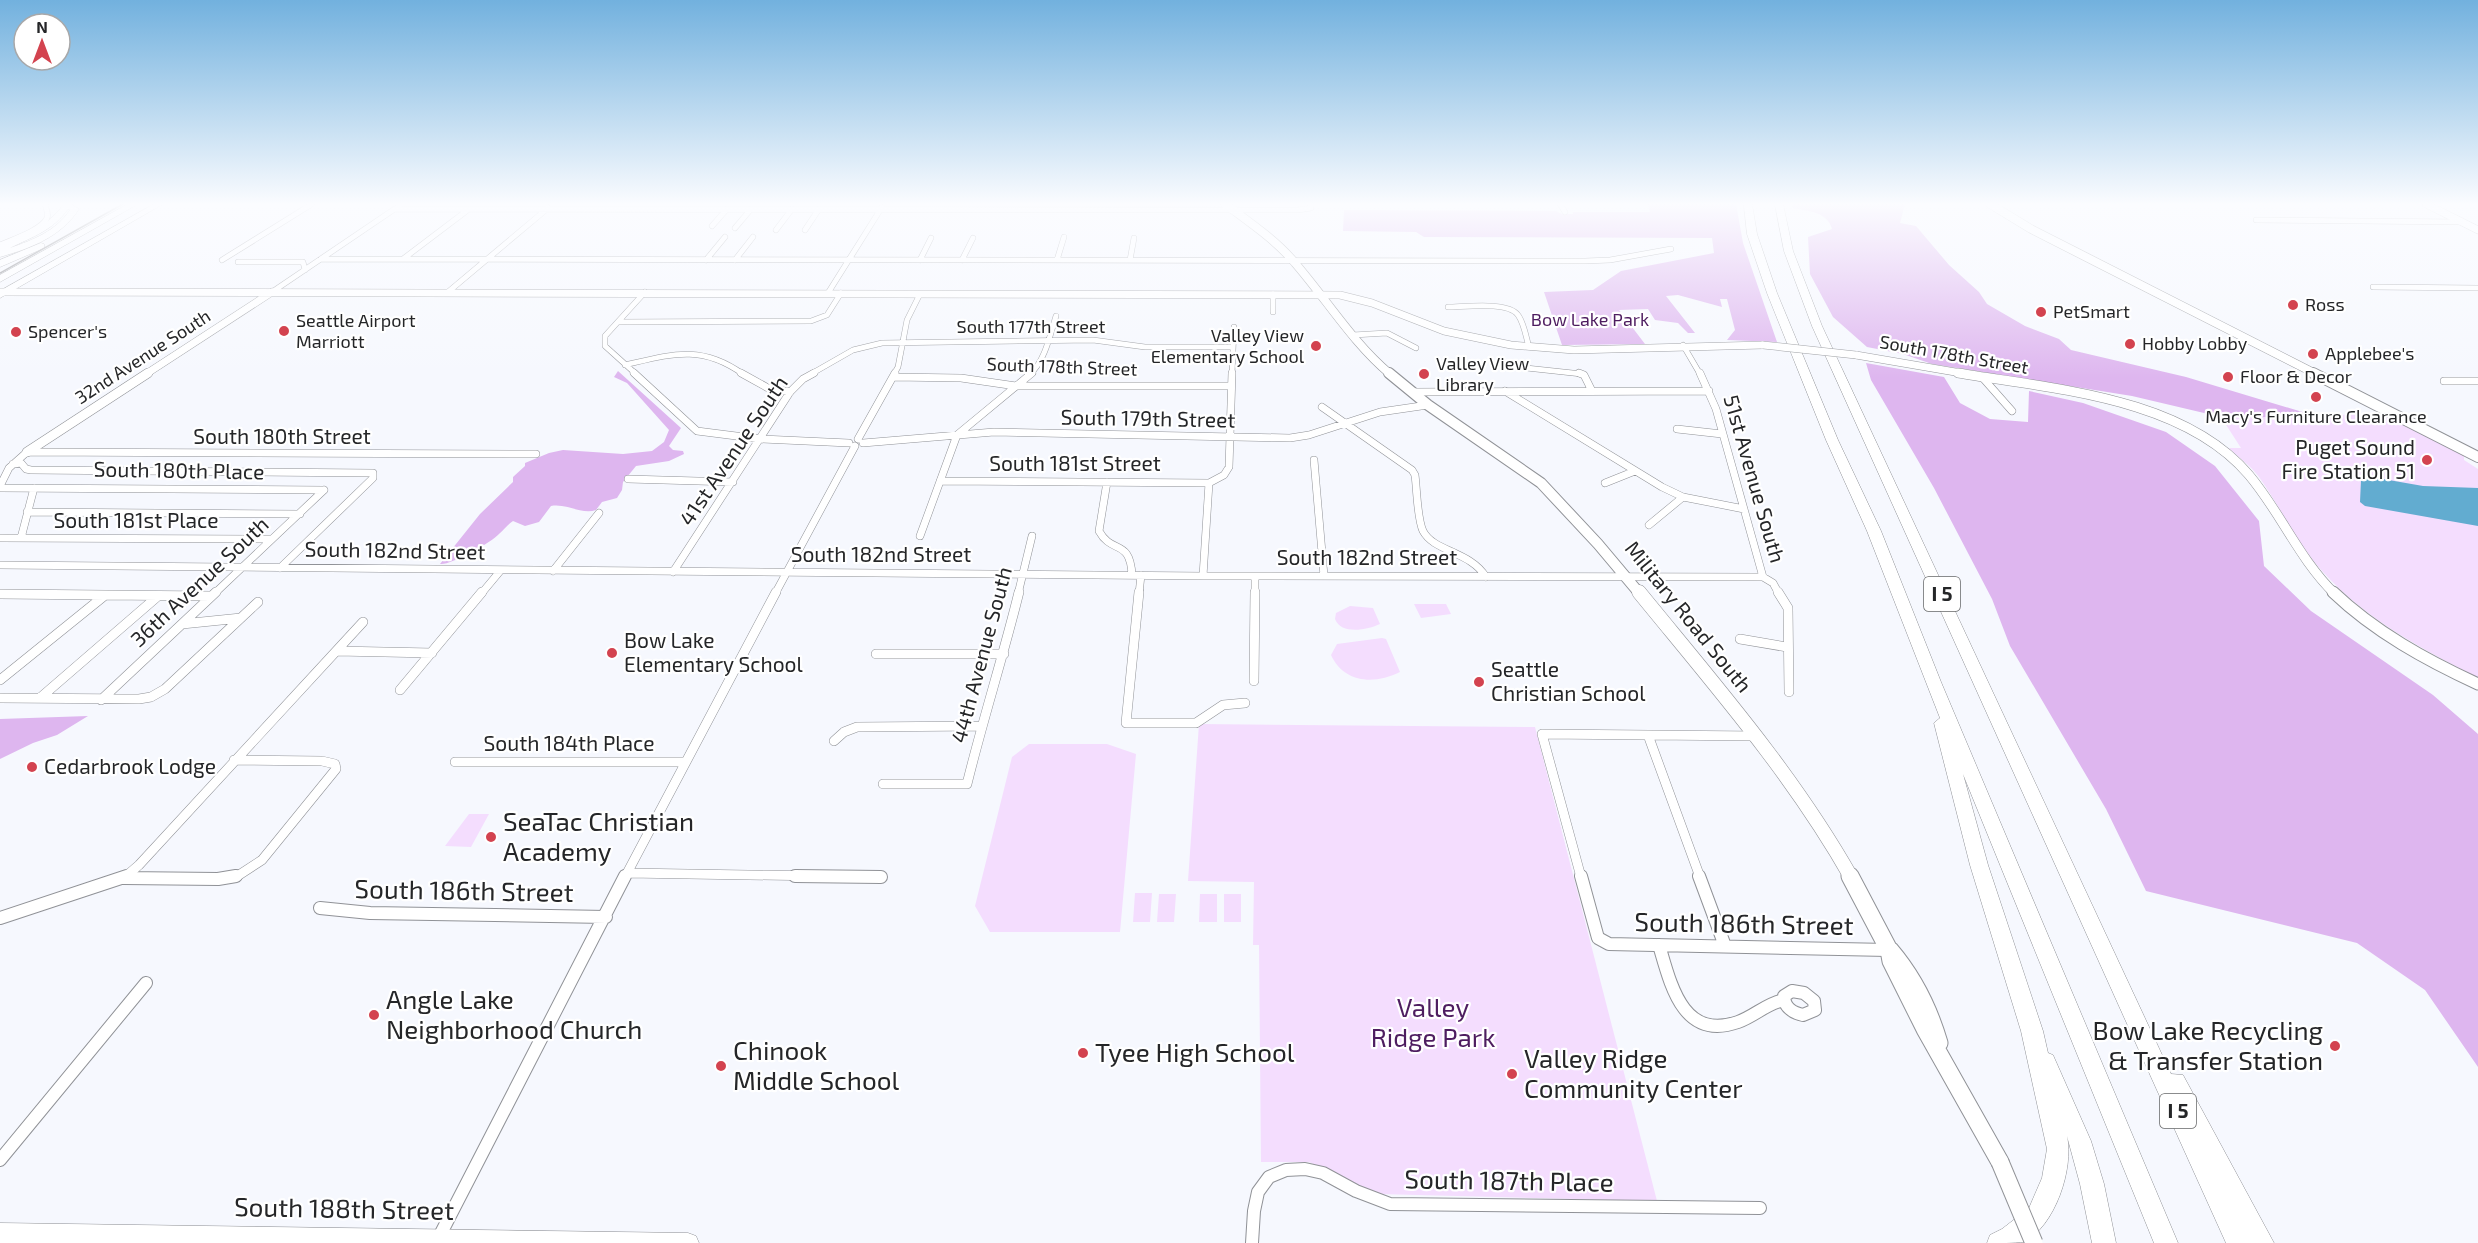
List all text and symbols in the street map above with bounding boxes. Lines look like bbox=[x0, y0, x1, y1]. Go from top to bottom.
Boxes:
north arrow bbox=[12, 12, 72, 72]
text: N bbox=[36, 17, 48, 36]
place label: Ross bbox=[2305, 293, 2345, 315]
marker: Ross bbox=[2286, 298, 2300, 312]
place label: PetSmart bbox=[2053, 300, 2130, 322]
street label: 32nd Avenue South bbox=[71, 304, 214, 408]
marker: PetSmart bbox=[2034, 305, 2048, 319]
park label: Bow Lake Park bbox=[1531, 308, 1649, 330]
place label: Seattle Airport Marriott bbox=[296, 309, 416, 352]
street label: South 177th Street bbox=[957, 315, 1106, 337]
place label: Spencer's bbox=[28, 320, 107, 342]
marker: Seattle Airport Marriott bbox=[277, 324, 291, 338]
place label: Valley View Elementary School bbox=[1151, 324, 1305, 367]
marker: Spencer's bbox=[9, 325, 23, 339]
street label: South 178th Street bbox=[1878, 330, 2030, 378]
place label: Hobby Lobby bbox=[2142, 332, 2248, 354]
marker: Hobby Lobby bbox=[2123, 337, 2137, 351]
marker: Valley View Elementary School bbox=[1309, 339, 1323, 353]
place label: Applebee's bbox=[2325, 342, 2414, 364]
marker: Applebee's bbox=[2306, 347, 2320, 361]
street label: South 178th Street bbox=[986, 352, 1138, 380]
place label: Valley View Library bbox=[1436, 352, 1529, 395]
place label: Floor & Decor bbox=[2240, 365, 2352, 387]
marker: Valley View Library bbox=[1417, 367, 1431, 381]
marker: Floor & Decor bbox=[2221, 370, 2235, 384]
street label: 41st Avenue South bbox=[673, 371, 792, 530]
marker: Macy's Furniture Clearance bbox=[2309, 390, 2323, 404]
street label: 51st Avenue South bbox=[1720, 392, 1791, 565]
street label: South 179th Street bbox=[1060, 403, 1236, 432]
place label: Macy's Furniture Clearance bbox=[2205, 405, 2427, 427]
street label: South 180th Street bbox=[193, 423, 371, 448]
place label: Puget Sound Fire Station 51 bbox=[2282, 434, 2415, 483]
street label: South 181st Street bbox=[989, 450, 1161, 475]
marker: Puget Sound Fire Station 51 bbox=[2420, 453, 2434, 467]
street label: South 180th Place bbox=[93, 456, 265, 483]
street label: South 181st Place bbox=[54, 507, 218, 532]
street label: 36th Avenue South bbox=[125, 511, 273, 651]
street label: South 182nd Street bbox=[304, 535, 486, 564]
street label: Military Road South bbox=[1621, 535, 1758, 697]
street label: South 182nd Street bbox=[791, 541, 971, 566]
street label: South 182nd Street bbox=[1277, 544, 1457, 569]
street label: 44th Avenue South bbox=[945, 564, 1016, 745]
road number: I 5 bbox=[1924, 577, 1960, 611]
place label: Bow Lake Elementary School bbox=[624, 627, 804, 676]
marker: Bow Lake Elementary School bbox=[605, 646, 619, 660]
place label: Seattle Christian School bbox=[1491, 656, 1646, 705]
marker: Seattle Christian School bbox=[1472, 675, 1486, 689]
street label: South 184th Place bbox=[483, 730, 655, 755]
place label: Cedarbrook Lodge bbox=[44, 753, 216, 778]
marker: Cedarbrook Lodge bbox=[25, 760, 39, 774]
place label: SeaTac Christian Academy bbox=[503, 805, 694, 866]
marker: SeaTac Christian Academy bbox=[484, 830, 498, 844]
street label: South 186th Street bbox=[354, 872, 574, 907]
street label: South 186th Street bbox=[1634, 905, 1854, 940]
place label: Angle Lake Neighborhood Church bbox=[386, 983, 642, 1044]
park label: Valley Ridge Park bbox=[1371, 991, 1495, 1052]
marker: Angle Lake Neighborhood Church bbox=[367, 1008, 381, 1022]
place label: Bow Lake Recycling & Transfer Station bbox=[2093, 1014, 2323, 1075]
place label: Chinook Middle School bbox=[733, 1034, 899, 1095]
place label: Tyee High School bbox=[1095, 1036, 1295, 1067]
marker: Bow Lake Recycling & Transfer Station bbox=[2328, 1039, 2342, 1053]
place label: Valley Ridge Community Center bbox=[1524, 1042, 1743, 1103]
marker: Tyee High School bbox=[1076, 1046, 1090, 1060]
marker: Chinook Middle School bbox=[714, 1059, 728, 1073]
marker: Valley Ridge Community Center bbox=[1505, 1067, 1519, 1081]
road number: I 5 bbox=[2160, 1094, 2196, 1128]
street label: South 187th Place bbox=[1404, 1162, 1614, 1197]
street label: South 188th Street bbox=[234, 1190, 454, 1225]

